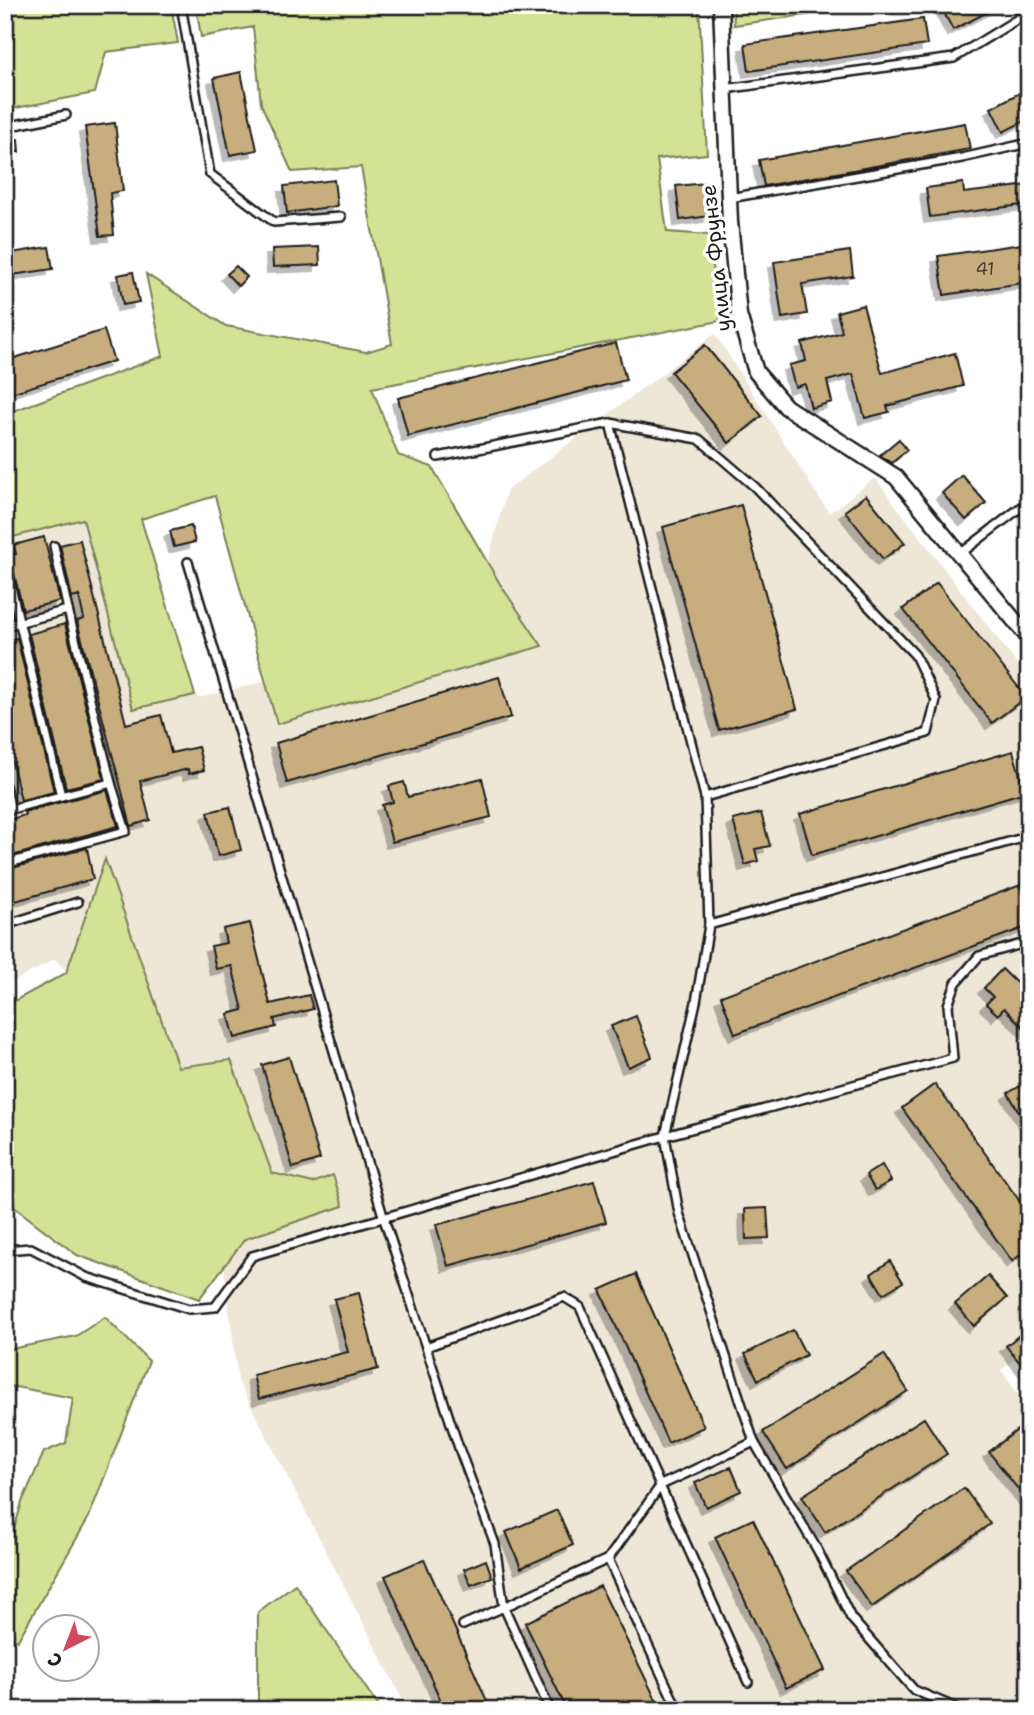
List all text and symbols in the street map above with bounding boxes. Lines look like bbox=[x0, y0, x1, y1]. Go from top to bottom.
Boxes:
street label: улица Фрунзе bbox=[694, 183, 738, 333]
house number: 41 bbox=[975, 257, 995, 281]
north arrow bbox=[32, 1614, 102, 1684]
text: С bbox=[42, 1647, 68, 1673]

